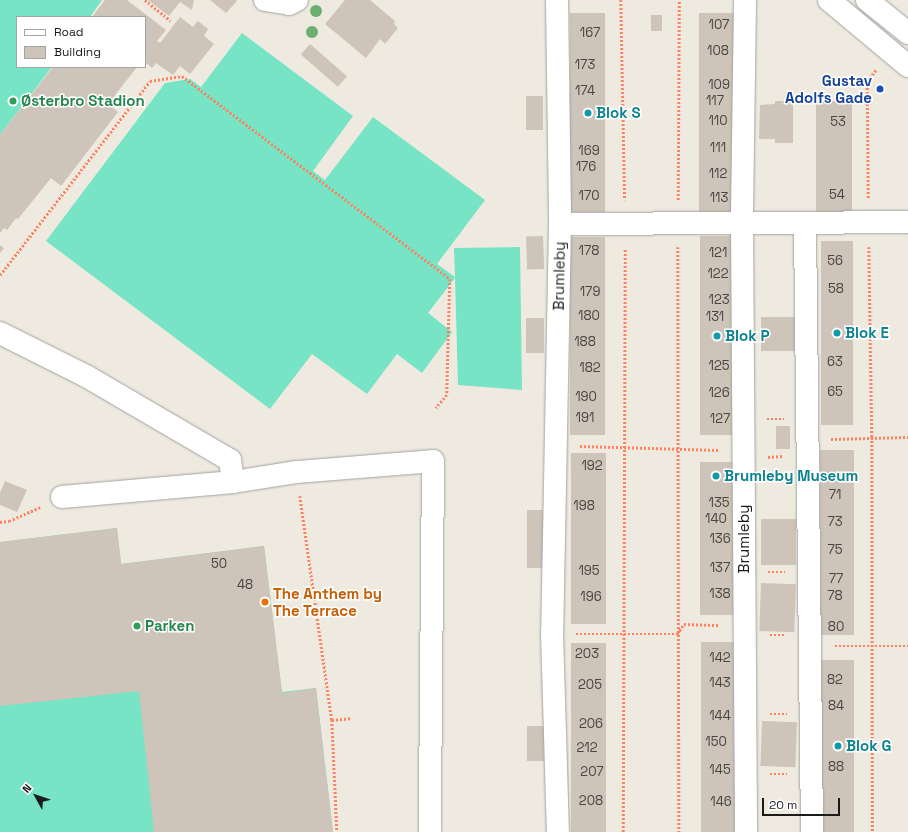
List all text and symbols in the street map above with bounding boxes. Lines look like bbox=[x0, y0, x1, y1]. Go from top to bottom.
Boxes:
legend bbox=[16, 16, 146, 68]
house number: 107 bbox=[709, 17, 729, 33]
text: Road bbox=[54, 24, 83, 40]
house number: 167 bbox=[580, 25, 600, 41]
house number: 108 bbox=[707, 43, 729, 59]
text: Building bbox=[54, 44, 101, 60]
house number: 173 bbox=[575, 57, 595, 73]
place label: Gustav Adolfs Gade bbox=[785, 71, 872, 106]
house number: 109 bbox=[708, 77, 730, 93]
house number: 174 bbox=[575, 83, 595, 99]
marker: Gustav Adolfs Gade bbox=[875, 84, 885, 94]
place label: Østerbro Stadion bbox=[21, 92, 145, 110]
house number: 117 bbox=[706, 93, 724, 109]
marker: Østerbro Stadion bbox=[8, 96, 18, 106]
place label: Blok S bbox=[596, 104, 640, 122]
marker: Blok S bbox=[583, 108, 593, 118]
house number: 110 bbox=[708, 113, 728, 129]
house number: 53 bbox=[830, 114, 846, 130]
house number: 111 bbox=[710, 140, 726, 156]
house number: 169 bbox=[578, 143, 600, 159]
house number: 176 bbox=[576, 159, 596, 175]
house number: 112 bbox=[709, 166, 727, 182]
house number: 54 bbox=[829, 187, 845, 203]
house number: 170 bbox=[578, 188, 600, 204]
house number: 113 bbox=[710, 190, 728, 206]
street label: Brumleby bbox=[549, 241, 569, 311]
house number: 178 bbox=[579, 243, 599, 259]
house number: 121 bbox=[709, 245, 727, 261]
house number: 56 bbox=[827, 253, 843, 269]
house number: 122 bbox=[707, 266, 729, 282]
house number: 58 bbox=[828, 281, 844, 297]
house number: 179 bbox=[580, 284, 600, 300]
house number: 123 bbox=[708, 292, 730, 308]
house number: 180 bbox=[578, 308, 600, 324]
house number: 131 bbox=[706, 309, 724, 325]
place label: Blok E bbox=[845, 324, 889, 342]
place label: Blok P bbox=[725, 327, 769, 345]
marker: Blok E bbox=[832, 328, 842, 338]
marker: Blok P bbox=[712, 331, 722, 341]
house number: 188 bbox=[574, 334, 596, 350]
house number: 63 bbox=[827, 354, 843, 370]
house number: 125 bbox=[708, 358, 730, 374]
house number: 182 bbox=[579, 360, 601, 376]
house number: 65 bbox=[827, 384, 843, 400]
house number: 126 bbox=[708, 385, 730, 401]
house number: 190 bbox=[575, 389, 597, 405]
house number: 191 bbox=[576, 410, 594, 426]
house number: 127 bbox=[710, 411, 730, 427]
house number: 192 bbox=[581, 458, 603, 474]
place label: Brumleby Museum bbox=[724, 467, 858, 485]
marker: Brumleby Museum bbox=[711, 471, 721, 481]
house number: 71 bbox=[829, 487, 841, 503]
house number: 135 bbox=[708, 495, 730, 511]
house number: 198 bbox=[573, 498, 595, 514]
street label: Brumleby bbox=[735, 504, 753, 574]
house number: 140 bbox=[705, 511, 727, 527]
house number: 73 bbox=[827, 514, 843, 530]
house number: 136 bbox=[709, 531, 731, 547]
house number: 75 bbox=[827, 542, 843, 558]
house number: 50 bbox=[211, 556, 227, 572]
house number: 137 bbox=[710, 560, 730, 576]
house number: 195 bbox=[578, 563, 600, 579]
house number: 77 bbox=[829, 571, 843, 587]
house number: 48 bbox=[237, 577, 253, 593]
place label: The Anthem by The Terrace bbox=[273, 584, 382, 619]
house number: 138 bbox=[709, 586, 731, 602]
house number: 78 bbox=[827, 588, 843, 604]
house number: 196 bbox=[580, 589, 602, 605]
marker: The Anthem by The Terrace bbox=[260, 597, 270, 607]
place label: Parken bbox=[145, 617, 194, 635]
house number: 80 bbox=[828, 619, 844, 635]
marker: Parken bbox=[132, 621, 142, 631]
house number: 203 bbox=[575, 646, 599, 662]
house number: 142 bbox=[709, 650, 731, 666]
house number: 82 bbox=[827, 672, 843, 688]
house number: 143 bbox=[709, 675, 731, 691]
house number: 205 bbox=[578, 677, 602, 693]
house number: 84 bbox=[828, 698, 844, 714]
house number: 144 bbox=[709, 708, 731, 724]
house number: 206 bbox=[579, 716, 603, 732]
house number: 150 bbox=[705, 734, 727, 750]
place label: Blok G bbox=[846, 737, 891, 755]
house number: 212 bbox=[576, 740, 598, 756]
marker: Blok G bbox=[833, 741, 843, 751]
house number: 88 bbox=[828, 759, 844, 775]
house number: 145 bbox=[709, 762, 731, 778]
house number: 207 bbox=[580, 764, 604, 780]
north arrow bbox=[16, 776, 56, 816]
text: N bbox=[19, 781, 35, 796]
scale bar bbox=[764, 790, 842, 816]
house number: 208 bbox=[579, 793, 603, 809]
house number: 146 bbox=[710, 794, 732, 810]
text: 20 m bbox=[769, 797, 797, 813]

